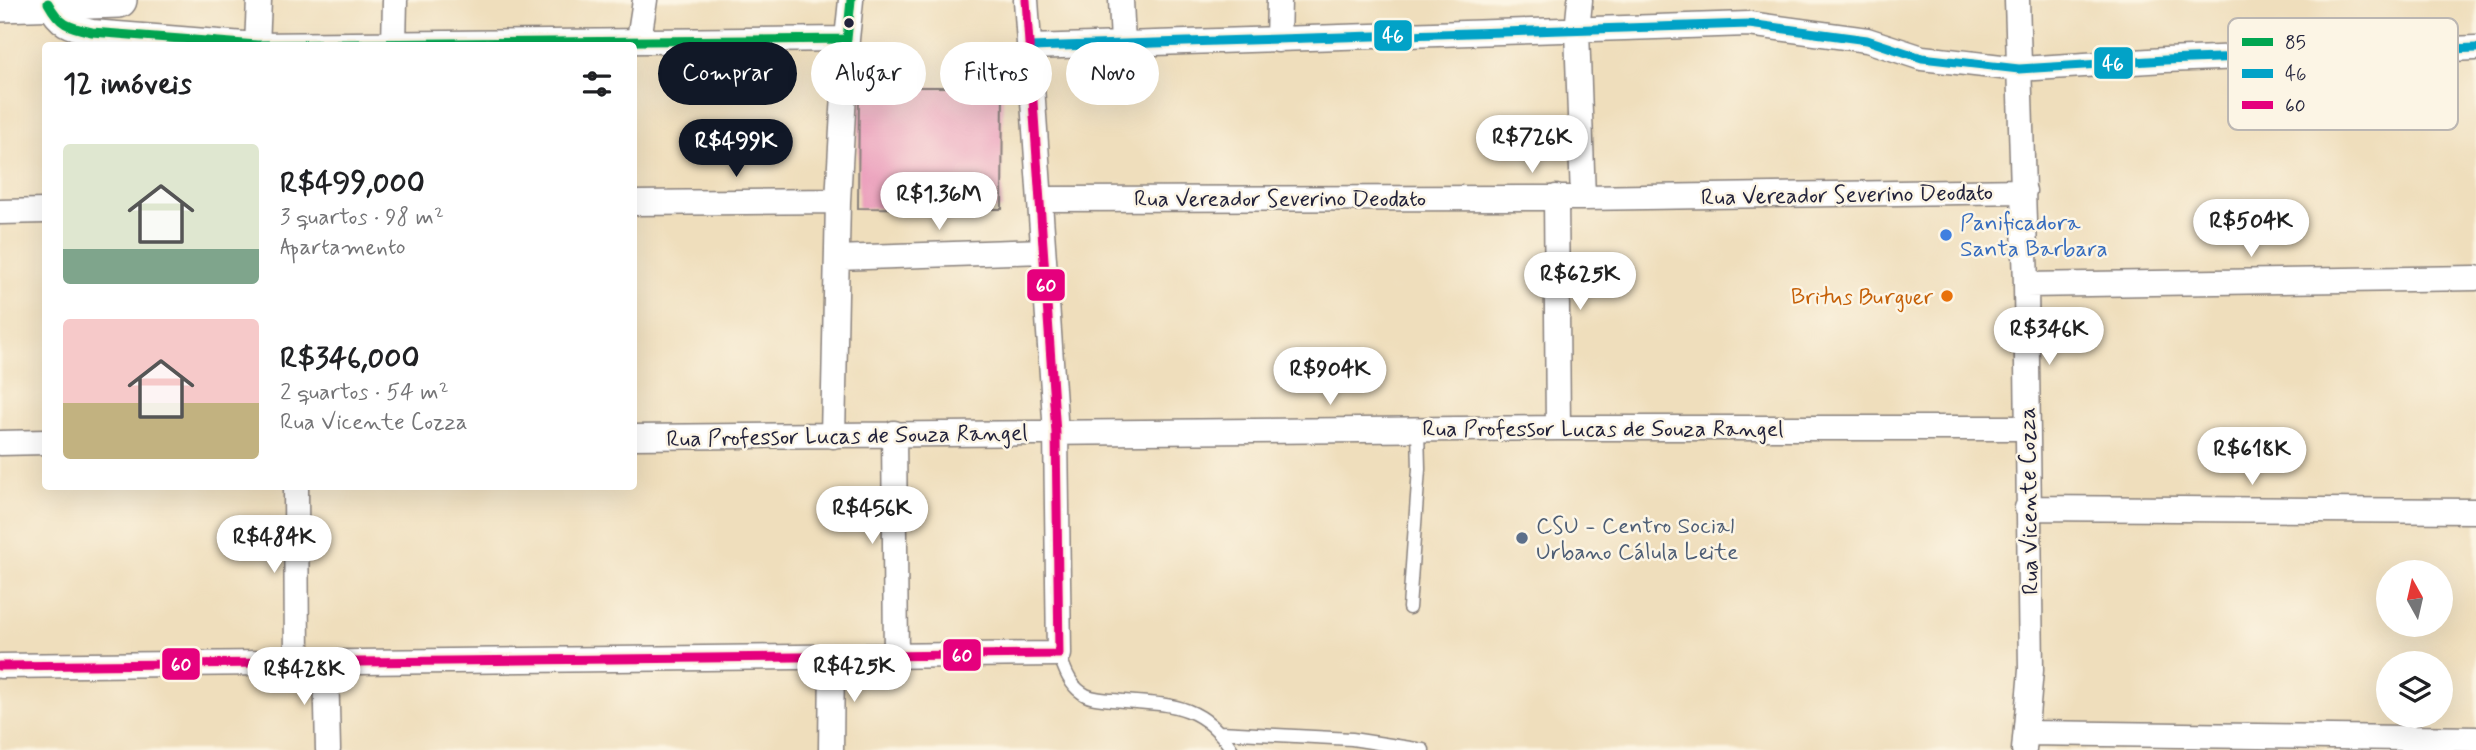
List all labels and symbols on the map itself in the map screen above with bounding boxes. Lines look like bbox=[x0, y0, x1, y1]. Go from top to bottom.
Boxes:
unlabelled marker bbox=[842, 16, 856, 30]
legend bbox=[2228, 18, 2458, 130]
line badge: 46 bbox=[1373, 19, 1413, 52]
text: 46 bbox=[1382, 24, 1404, 49]
text: 85 bbox=[2285, 31, 2306, 56]
line badge: 46 bbox=[2093, 46, 2134, 80]
text: 46 bbox=[2102, 52, 2124, 77]
text: 46 bbox=[2285, 62, 2307, 87]
text: 60 bbox=[2285, 94, 2306, 119]
pin: R$726K bbox=[1475, 116, 1589, 175]
pin: R$499K bbox=[679, 120, 793, 179]
pin: R$1.36M bbox=[874, 173, 1004, 232]
street label: Rua Vereador Severino Deodato bbox=[1701, 178, 1993, 214]
street label: Rua Vereador Severino Deodato bbox=[1134, 185, 1426, 215]
pin: R$504K bbox=[2194, 200, 2308, 259]
place label: Panificadora Santa Barbara bbox=[1960, 209, 2108, 265]
marker: Panificadora Santa Barbara bbox=[1938, 227, 1954, 243]
pin: R$625K bbox=[1523, 252, 1637, 312]
line badge: 60 bbox=[1026, 268, 1066, 302]
text: 60 bbox=[1036, 274, 1056, 299]
place label: Britus Burguer bbox=[1791, 283, 1933, 313]
marker: Britus Burguer bbox=[1939, 288, 1955, 304]
pin: R$346K bbox=[1992, 308, 2106, 367]
pin: R$904K bbox=[1273, 348, 1387, 407]
street label: Rua Vicente Cozza bbox=[2013, 407, 2047, 595]
street label: Rua Professor Lucas de Souza Rangel bbox=[1422, 415, 1784, 445]
street label: Rua Professor Lucas de Souza Rangel bbox=[666, 419, 1028, 455]
pin: R$618K bbox=[2195, 428, 2309, 487]
pin: R$456K bbox=[815, 486, 929, 546]
place label: CSU - Centro Social Urbano Cálula Leite bbox=[1536, 512, 1738, 568]
pin: R$484K bbox=[217, 516, 331, 575]
marker: CSU - Centro Social Urbano Cálula Leite bbox=[1514, 530, 1530, 546]
north arrow bbox=[2376, 560, 2454, 637]
line badge: 60 bbox=[942, 638, 982, 672]
pin: R$425K bbox=[797, 644, 911, 704]
text: 60 bbox=[952, 644, 972, 669]
line badge: 60 bbox=[161, 647, 201, 681]
pin: R$428K bbox=[247, 648, 361, 707]
text: 60 bbox=[171, 653, 191, 678]

